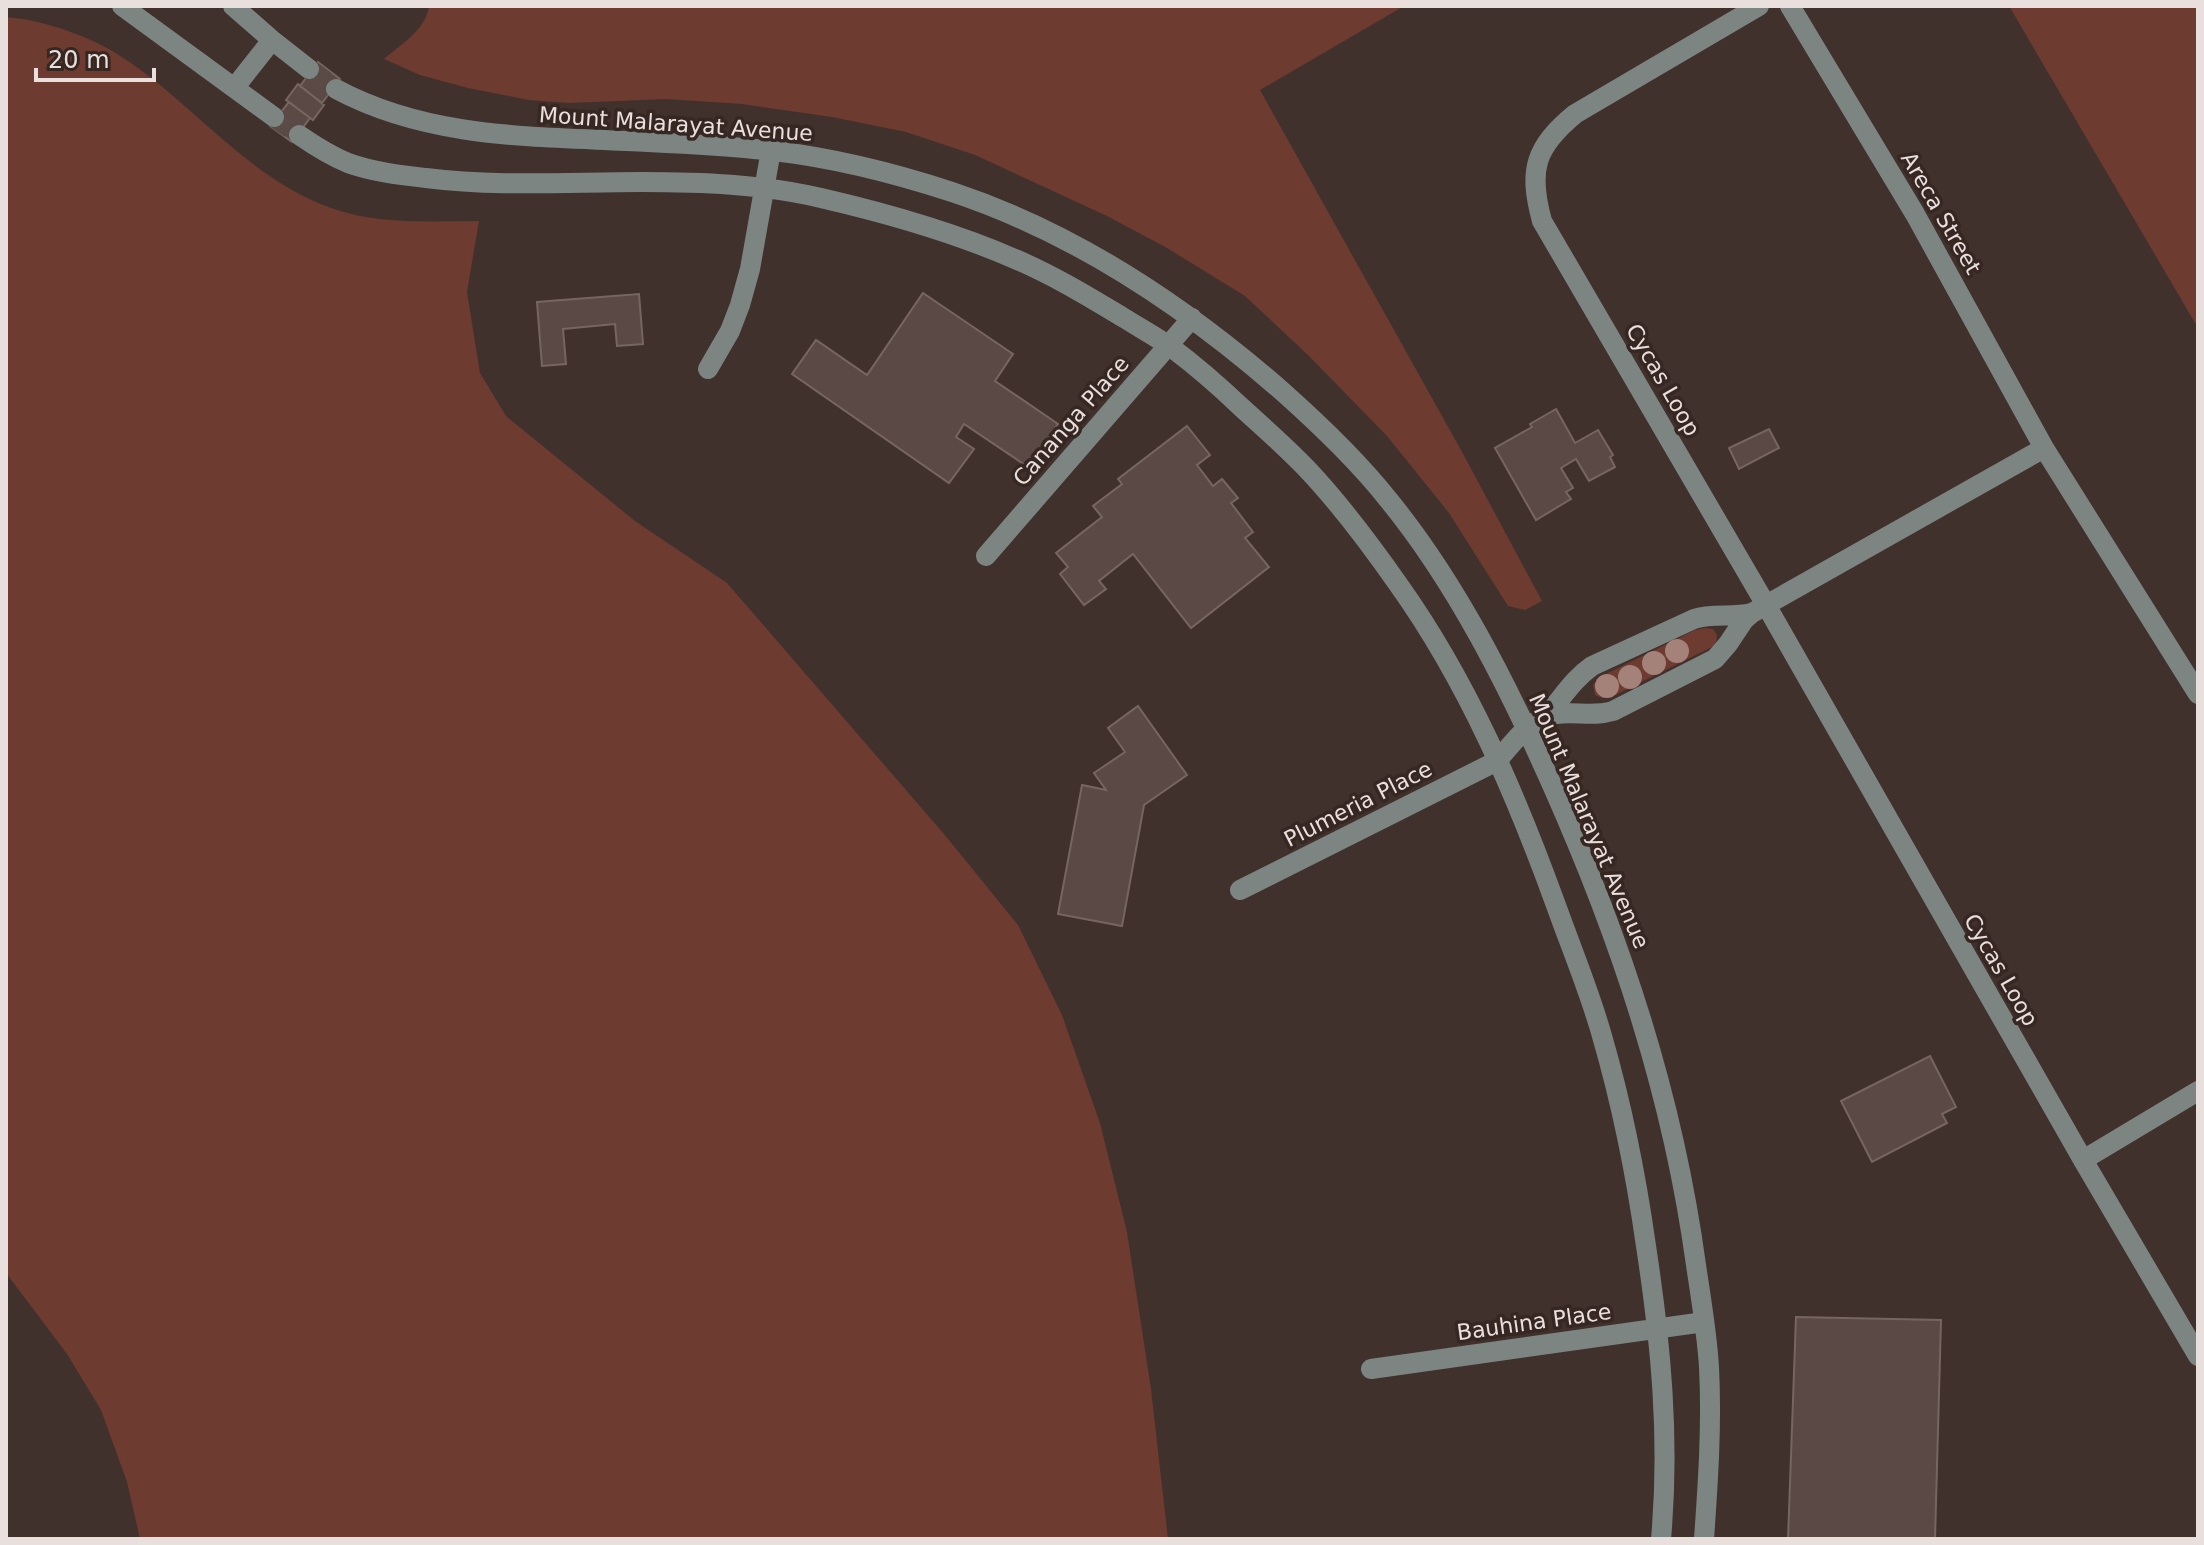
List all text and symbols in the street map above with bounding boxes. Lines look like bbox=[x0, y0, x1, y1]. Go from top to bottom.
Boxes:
scale bar bbox=[36, 32, 154, 82]
text: 20 m bbox=[48, 46, 110, 74]
street label: Mount Malarayat Avenue bbox=[538, 102, 814, 146]
street label: Areca Street bbox=[1896, 148, 1986, 279]
street label: Cycas Loop bbox=[1621, 320, 1705, 440]
street label: Cananga Place bbox=[1008, 351, 1134, 491]
street label: Mount Malarayat Avenue bbox=[1524, 690, 1654, 952]
street label: Plumeria Place bbox=[1280, 756, 1436, 852]
street label: Cycas Loop bbox=[1959, 910, 2043, 1030]
street label: Bauhina Place bbox=[1455, 1299, 1613, 1345]

